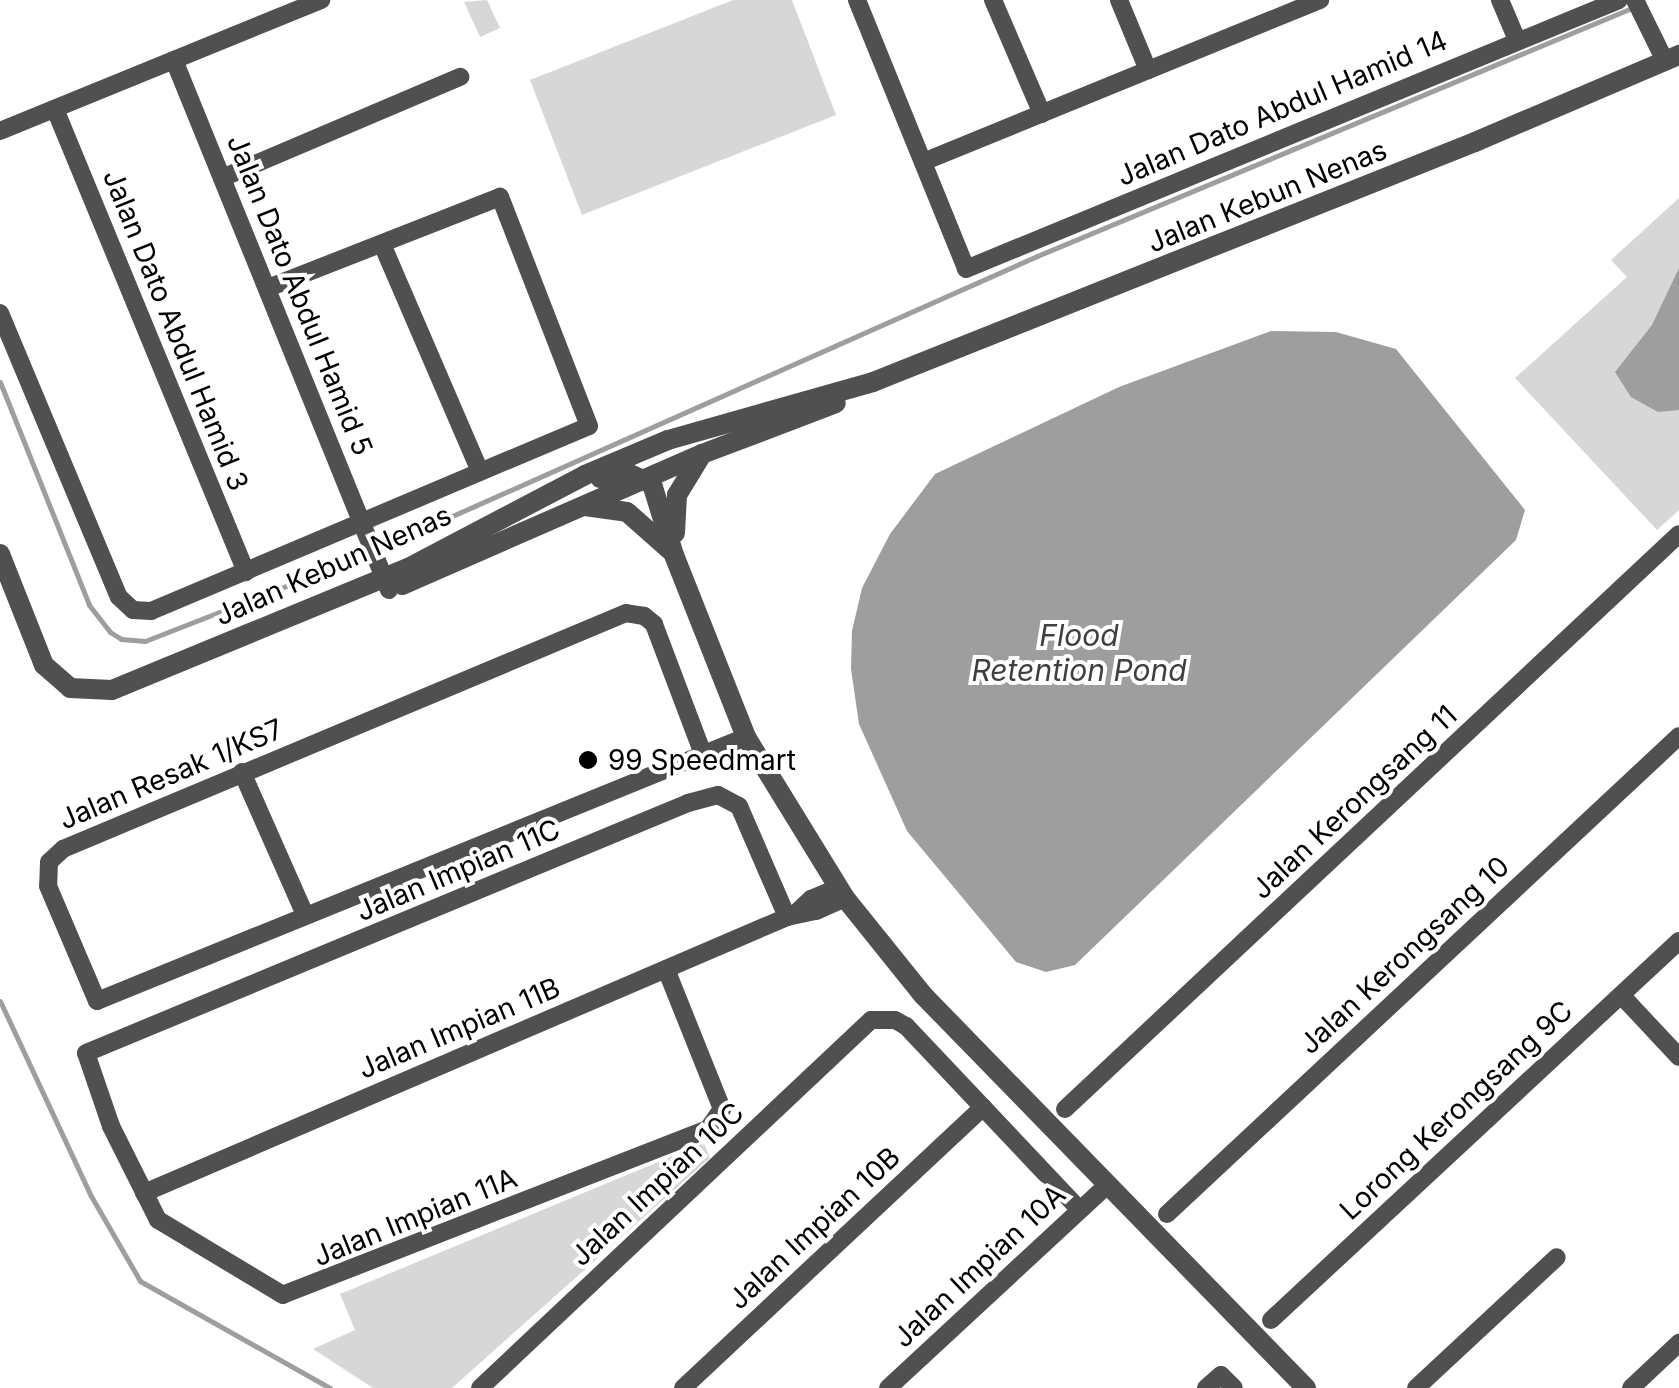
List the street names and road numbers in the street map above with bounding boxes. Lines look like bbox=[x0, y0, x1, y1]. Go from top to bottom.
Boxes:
street label: Jalan Dato Abdul Hamid 14 bbox=[1112, 23, 1452, 193]
street label: Jalan Dato Abdul Hamid 5 bbox=[220, 130, 380, 460]
street label: Jalan Kebun Nenas bbox=[1142, 133, 1392, 259]
street label: Jalan Dato Abdul Hamid 3 bbox=[96, 165, 256, 495]
street label: Jalan Kebun Nenas bbox=[210, 498, 456, 632]
street label: Jalan Kerongsang 11 bbox=[1245, 698, 1463, 906]
street label: Jalan Resak 1/KS7 bbox=[54, 712, 288, 836]
street label: Jalan Impian 11C bbox=[351, 812, 565, 928]
street label: Jalan Kerongsang 10 bbox=[1292, 849, 1516, 1061]
street label: Jalan Impian 11B bbox=[353, 970, 565, 1086]
street label: Lorong Kerongsang 9C bbox=[1333, 994, 1579, 1226]
street label: Jalan Impian 10C bbox=[564, 1095, 750, 1273]
street label: Jalan Impian 10B bbox=[721, 1140, 907, 1316]
street label: Jalan Impian 11A bbox=[308, 1161, 522, 1273]
street label: Jalan Impian 10A bbox=[886, 1178, 1072, 1354]

